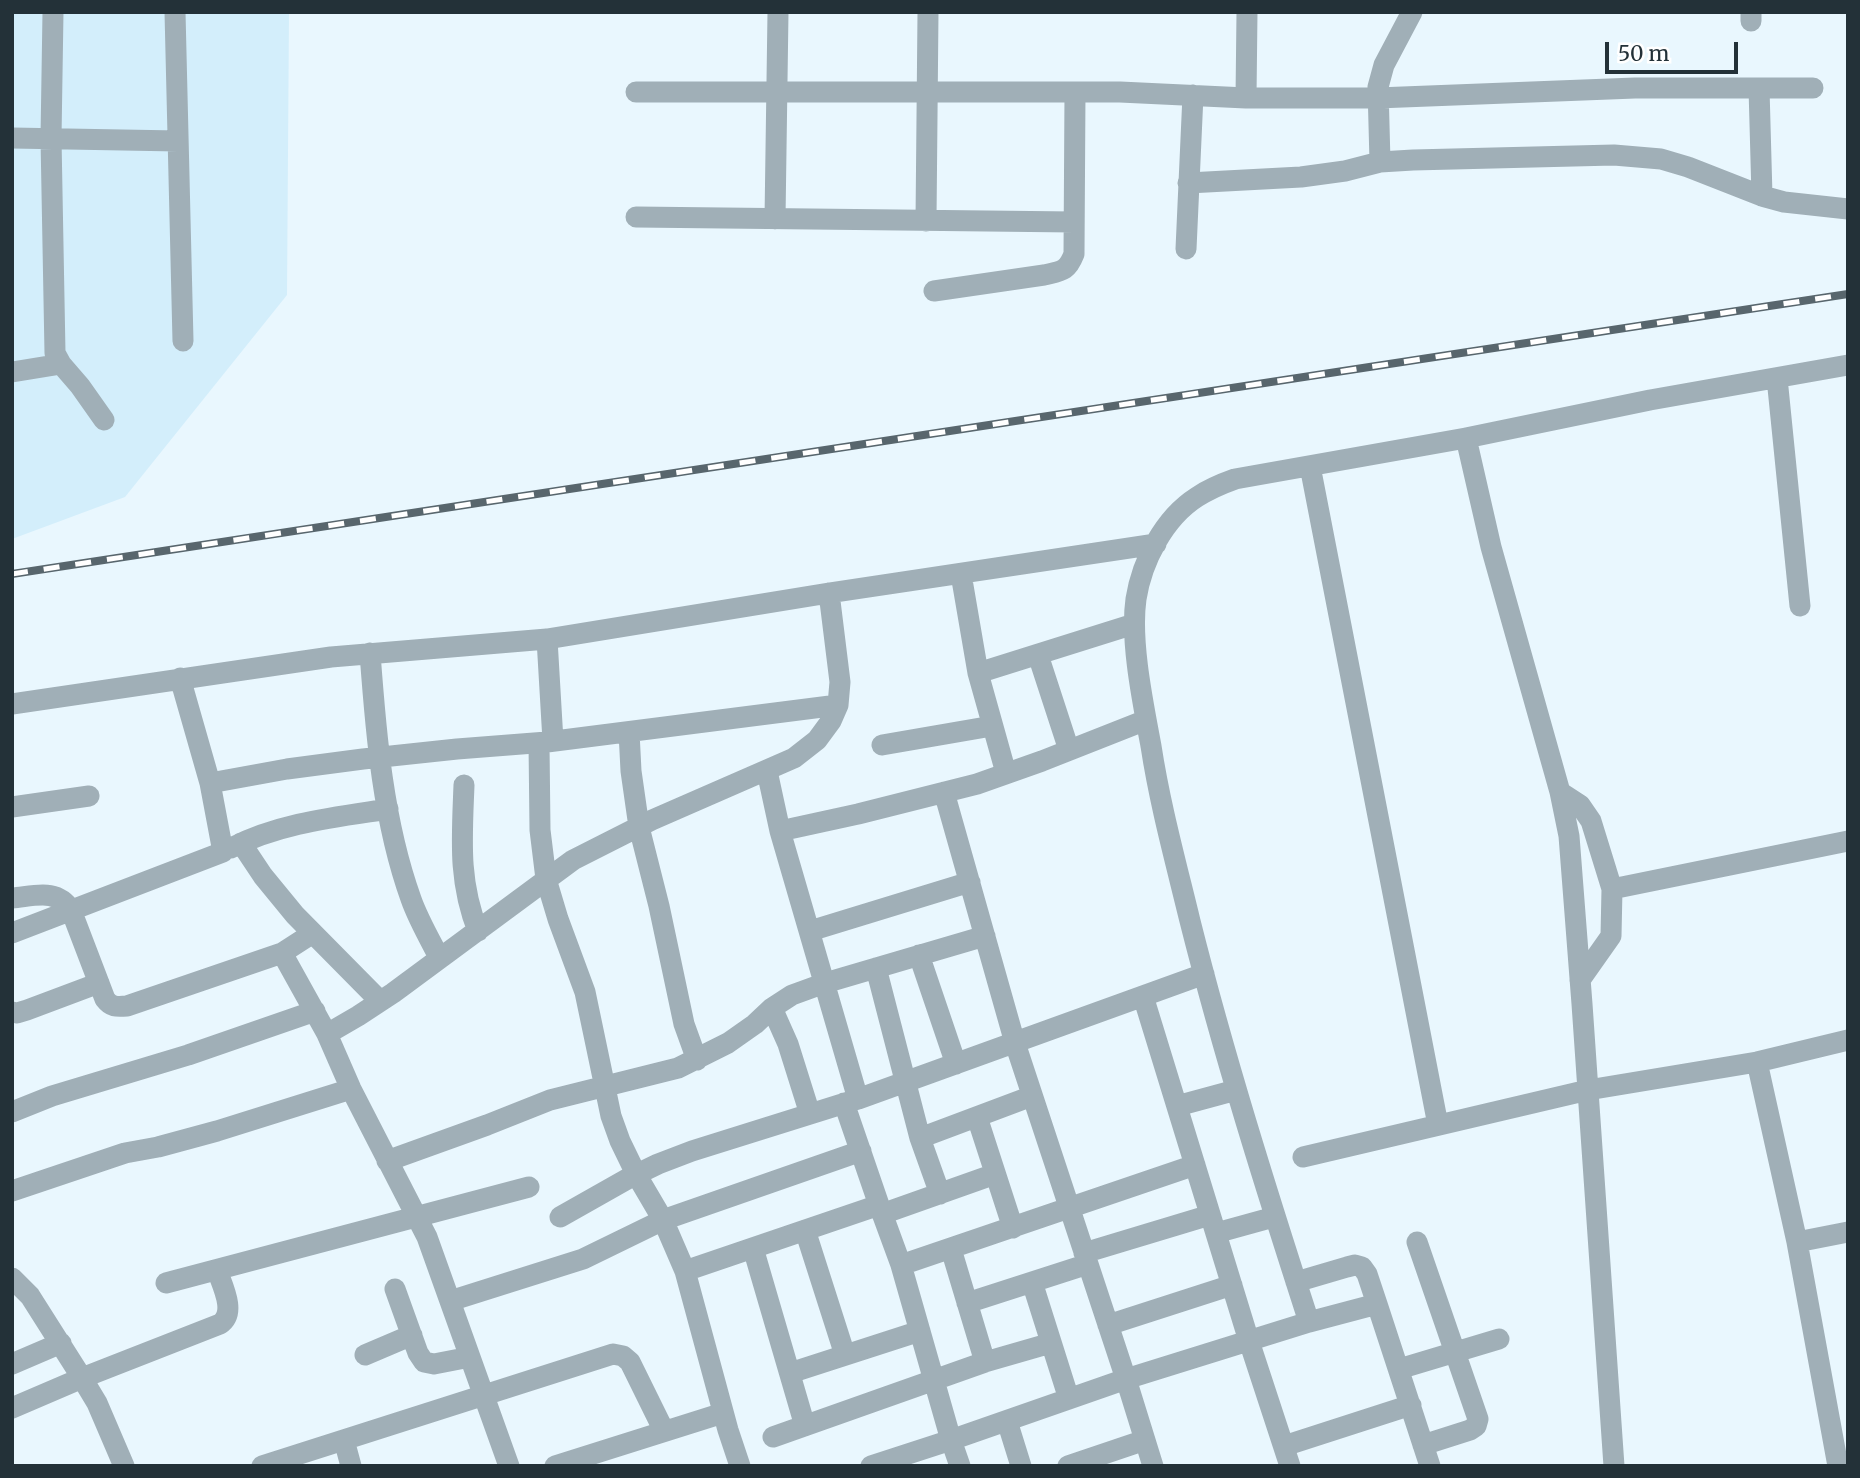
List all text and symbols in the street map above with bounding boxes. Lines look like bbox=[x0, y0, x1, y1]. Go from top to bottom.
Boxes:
scale bar bbox=[1608, 28, 1741, 72]
text: 50 m bbox=[1618, 40, 1669, 67]

